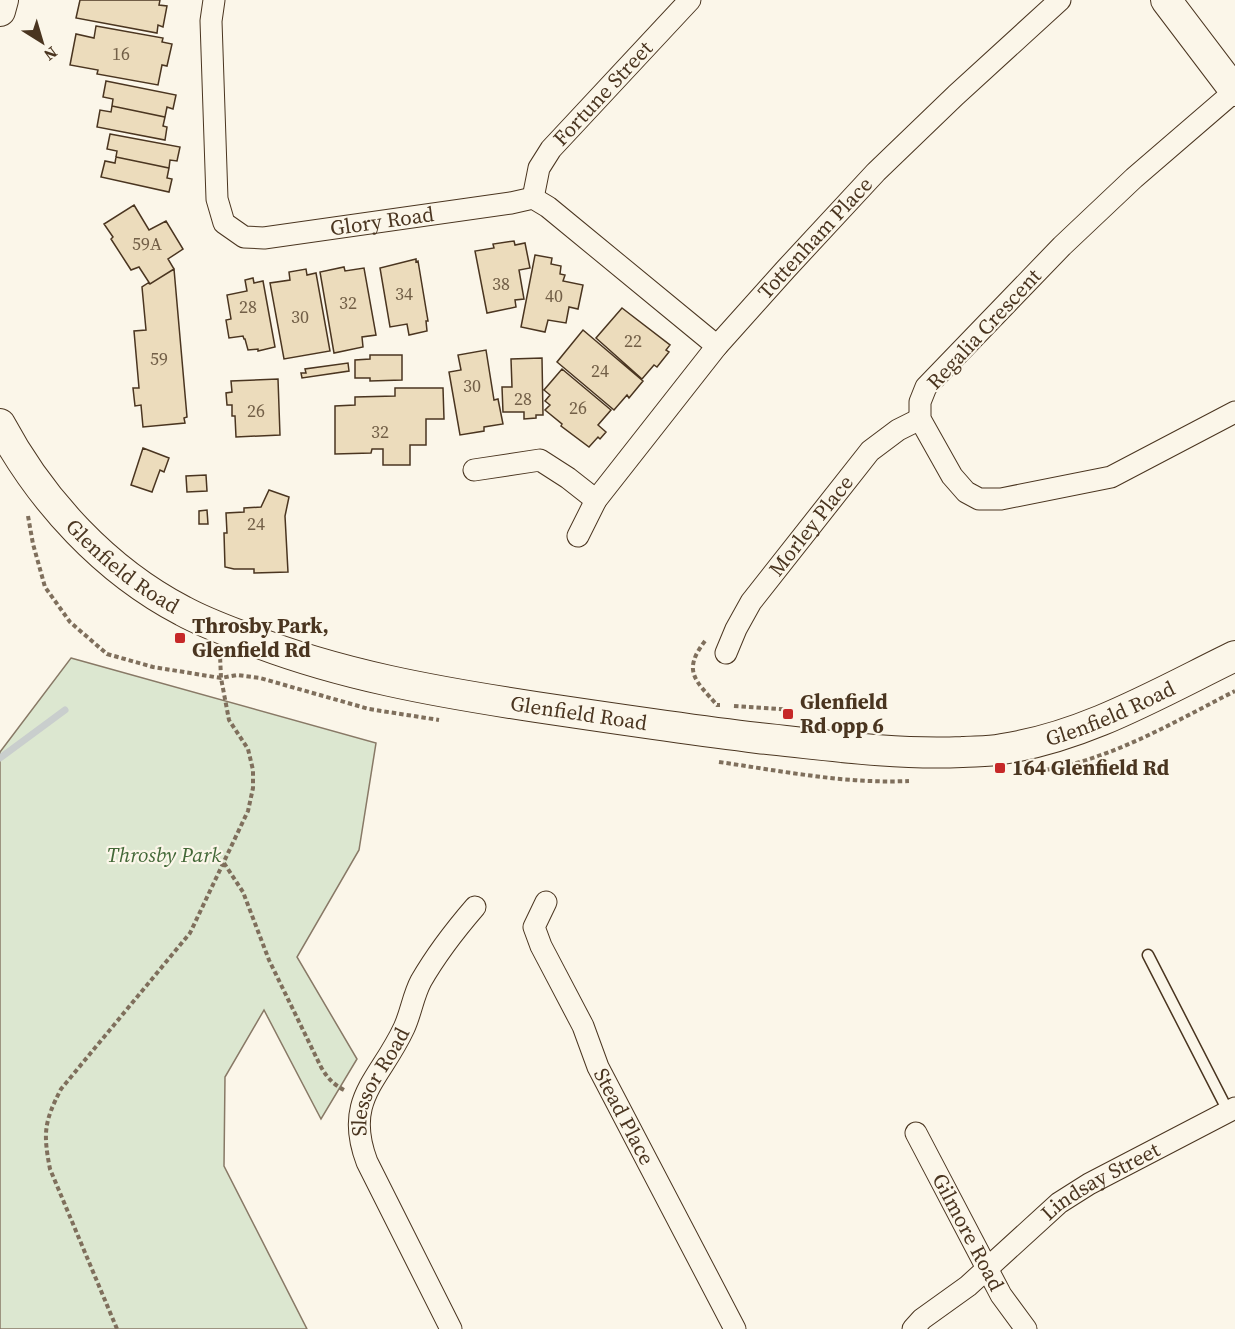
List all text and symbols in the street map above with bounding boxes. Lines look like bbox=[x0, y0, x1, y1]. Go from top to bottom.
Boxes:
north arrow bbox=[12, 12, 72, 72]
street label: Fortune Street bbox=[546, 34, 659, 152]
house number: 16 bbox=[112, 41, 130, 66]
text: N bbox=[39, 42, 62, 66]
street label: Tottenham Place bbox=[751, 170, 879, 305]
street label: Glory Road bbox=[328, 199, 436, 242]
house number: 59A bbox=[132, 231, 162, 256]
street label: Regalia Crescent bbox=[920, 262, 1047, 395]
house number: 38 bbox=[492, 271, 510, 296]
house number: 34 bbox=[395, 281, 413, 306]
house number: 40 bbox=[545, 283, 563, 308]
house number: 32 bbox=[339, 290, 357, 315]
house number: 28 bbox=[239, 294, 257, 319]
house number: 30 bbox=[291, 304, 309, 329]
house number: 22 bbox=[624, 328, 642, 353]
house number: 59 bbox=[150, 346, 168, 371]
house number: 24 bbox=[591, 358, 609, 383]
house number: 30 bbox=[463, 373, 481, 398]
house number: 28 bbox=[514, 386, 532, 411]
house number: 26 bbox=[569, 395, 587, 420]
house number: 26 bbox=[247, 398, 265, 423]
house number: 32 bbox=[371, 419, 389, 444]
street label: Morley Place bbox=[762, 469, 860, 582]
house number: 24 bbox=[247, 511, 265, 536]
street label: Glenfield Road bbox=[59, 512, 185, 620]
place label: Throsby Park, Glenfield Rd bbox=[192, 611, 329, 664]
marker: Throsby Park, Glenfield Rd bbox=[173, 631, 187, 645]
street label: Glenfield Road bbox=[1042, 673, 1180, 753]
place label: Glenfield Rd opp 6 bbox=[800, 687, 888, 740]
street label: Glenfield Road bbox=[508, 688, 649, 737]
marker: Glenfield Rd opp 6 bbox=[781, 707, 795, 721]
place label: 164 Glenfield Rd bbox=[1012, 753, 1170, 782]
marker: 164 Glenfield Rd bbox=[993, 761, 1007, 775]
park label: Throsby Park bbox=[107, 840, 221, 869]
street label: Slessor Road bbox=[344, 1022, 416, 1137]
street label: Stead Place bbox=[587, 1063, 662, 1170]
street label: Lindsay Street bbox=[1034, 1135, 1165, 1227]
street label: Gilmore Road bbox=[926, 1168, 1011, 1296]

